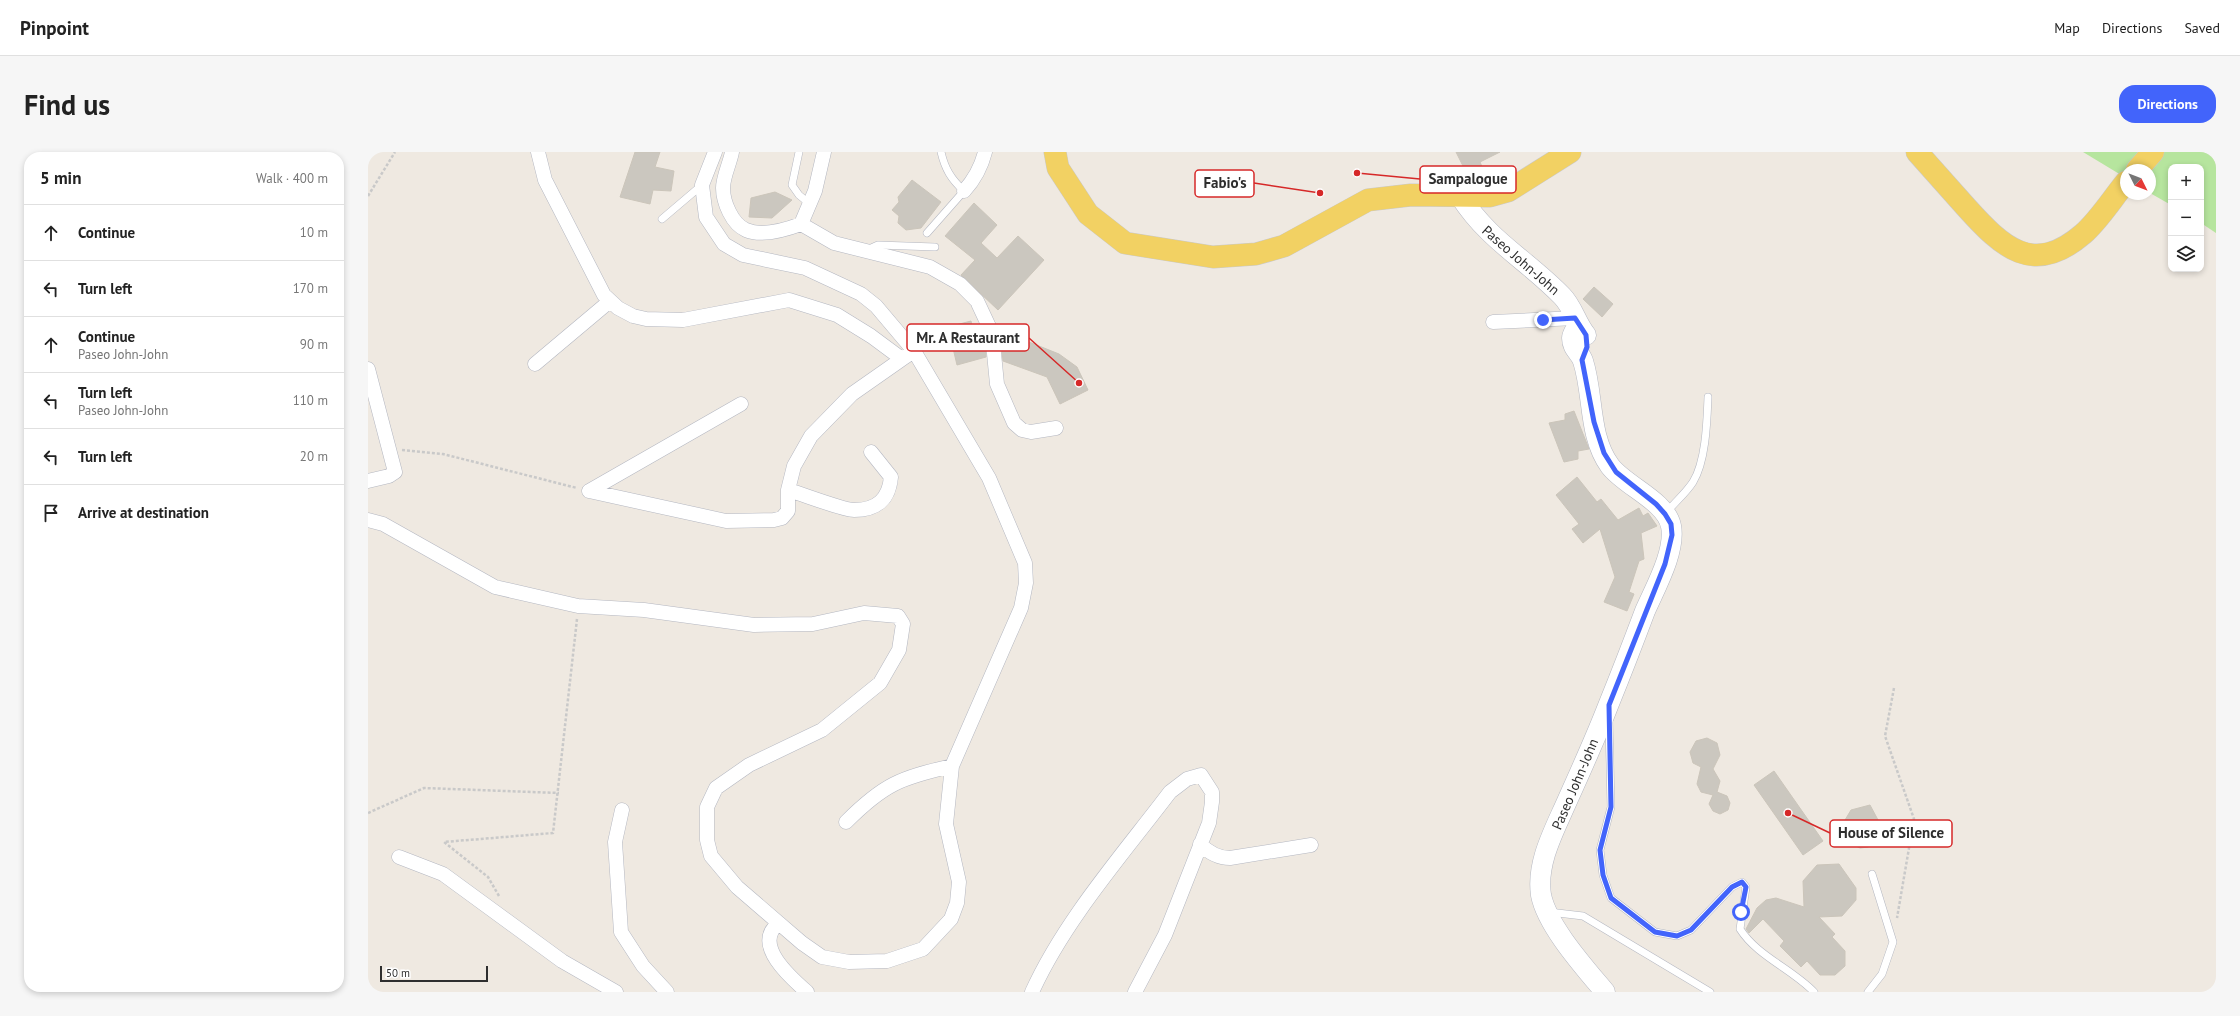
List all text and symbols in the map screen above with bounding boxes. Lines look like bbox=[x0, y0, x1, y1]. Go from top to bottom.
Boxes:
text: Pinpoint bbox=[20, 16, 89, 40]
text: Map bbox=[2054, 19, 2080, 37]
text: Directions bbox=[2102, 19, 2162, 37]
text: Saved bbox=[2184, 19, 2220, 37]
button: Directions bbox=[2119, 85, 2216, 123]
text: Find us bbox=[24, 86, 110, 123]
north arrow bbox=[2120, 164, 2156, 200]
map controls bbox=[2168, 164, 2204, 272]
button: + bbox=[2168, 164, 2204, 200]
callout: Sampalogue bbox=[1420, 166, 1516, 193]
text: 5 min bbox=[40, 167, 81, 189]
text: Sampalogue bbox=[1428, 169, 1508, 188]
text: Walk · 400 m bbox=[256, 170, 328, 187]
callout: Fabio's bbox=[1195, 170, 1254, 197]
text: Fabio's bbox=[1203, 173, 1247, 192]
button: − bbox=[2168, 200, 2204, 236]
street label: Paseo John-John bbox=[1478, 221, 1564, 299]
icon: ahead bbox=[40, 222, 62, 244]
text: Continue bbox=[78, 223, 135, 242]
text: 10 m bbox=[300, 224, 328, 241]
button: layers bbox=[2168, 236, 2204, 272]
icon: left bbox=[40, 278, 62, 300]
text: Turn left bbox=[78, 279, 132, 298]
text: 170 m bbox=[293, 280, 328, 297]
route end bbox=[1534, 311, 1552, 329]
callout: Mr. A Restaurant bbox=[907, 324, 1029, 351]
text: Continue bbox=[78, 327, 135, 346]
text: Mr. A Restaurant bbox=[916, 328, 1021, 347]
icon: ahead bbox=[40, 334, 62, 356]
text: 90 m bbox=[300, 336, 328, 353]
text: Paseo John-John bbox=[78, 346, 168, 363]
text: Turn left bbox=[78, 383, 132, 402]
icon: left bbox=[40, 390, 62, 412]
text: 110 m bbox=[293, 392, 328, 409]
text: Paseo John-John bbox=[78, 402, 168, 419]
icon: left bbox=[40, 446, 62, 468]
text: Turn left bbox=[78, 447, 132, 466]
text: 20 m bbox=[300, 448, 328, 465]
icon: arrive bbox=[40, 502, 62, 524]
text: Arrive at destination bbox=[78, 503, 209, 522]
street label: Paseo John-John bbox=[1548, 736, 1602, 832]
callout: House of Silence bbox=[1830, 820, 1952, 847]
text: House of Silence bbox=[1838, 823, 1944, 842]
route start bbox=[1732, 903, 1750, 921]
scale bar bbox=[380, 964, 488, 983]
text: 50 m bbox=[386, 966, 410, 980]

